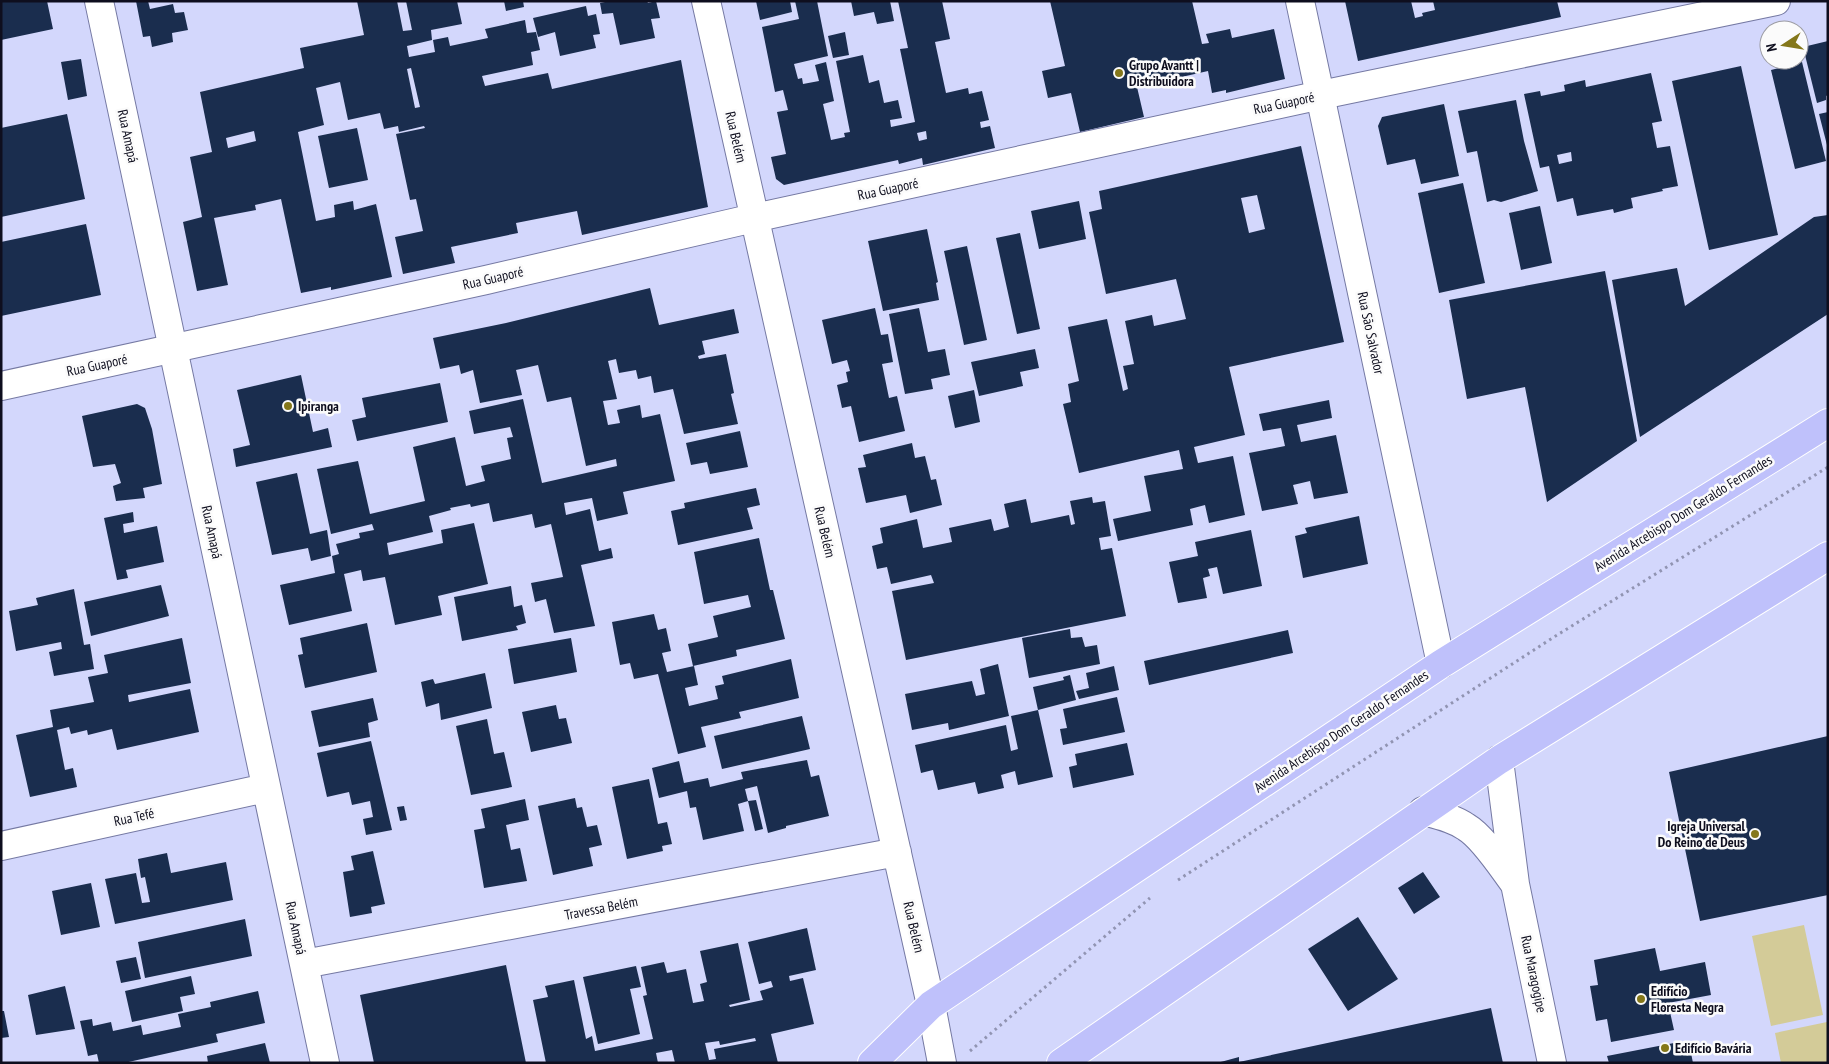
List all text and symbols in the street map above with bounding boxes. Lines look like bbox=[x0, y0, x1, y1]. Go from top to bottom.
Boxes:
north arrow bbox=[1759, 20, 1809, 70]
text: N bbox=[1762, 42, 1781, 53]
place label: Grupo Avantt | Distribuidora bbox=[1129, 56, 1199, 90]
marker: Grupo Avantt | Distribuidora bbox=[1113, 67, 1125, 79]
street label: Rua Guaporé bbox=[1252, 88, 1316, 118]
street label: Rua Amapá bbox=[114, 108, 142, 164]
street label: Rua Belém bbox=[721, 110, 751, 164]
street label: Rua Guaporé bbox=[856, 174, 920, 204]
street label: Rua Guaporé bbox=[461, 262, 525, 294]
street label: Rua São Salvador bbox=[1353, 290, 1389, 376]
street label: Rua Guaporé bbox=[65, 350, 129, 380]
place label: Ipiranga bbox=[298, 397, 339, 415]
marker: Ipiranga bbox=[282, 400, 294, 412]
street label: Avenida Arcebispo Dom Geraldo Fernandes bbox=[1591, 450, 1776, 575]
street label: Rua Amapá bbox=[198, 504, 226, 560]
street label: Rua Belém bbox=[810, 505, 840, 559]
street label: Avenida Arcebispo Dom Geraldo Fernandes bbox=[1250, 666, 1432, 796]
street label: Rua Tefé bbox=[112, 804, 156, 830]
place label: Igreja Universal Do Reino de Deus bbox=[1658, 817, 1746, 851]
marker: Igreja Universal Do Reino de Deus bbox=[1749, 828, 1761, 840]
street label: Travessa Belém bbox=[563, 892, 639, 924]
street label: Rua Amapá bbox=[282, 900, 310, 956]
street label: Rua Belém bbox=[899, 900, 929, 954]
street label: Rua Maragogipe bbox=[1517, 934, 1551, 1014]
place label: Edifício Floresta Negra bbox=[1651, 982, 1724, 1016]
marker: Edifício Floresta Negra bbox=[1635, 993, 1647, 1005]
place label: Edifício Bavária bbox=[1675, 1039, 1752, 1057]
marker: Edifício Bavária bbox=[1659, 1042, 1671, 1054]

